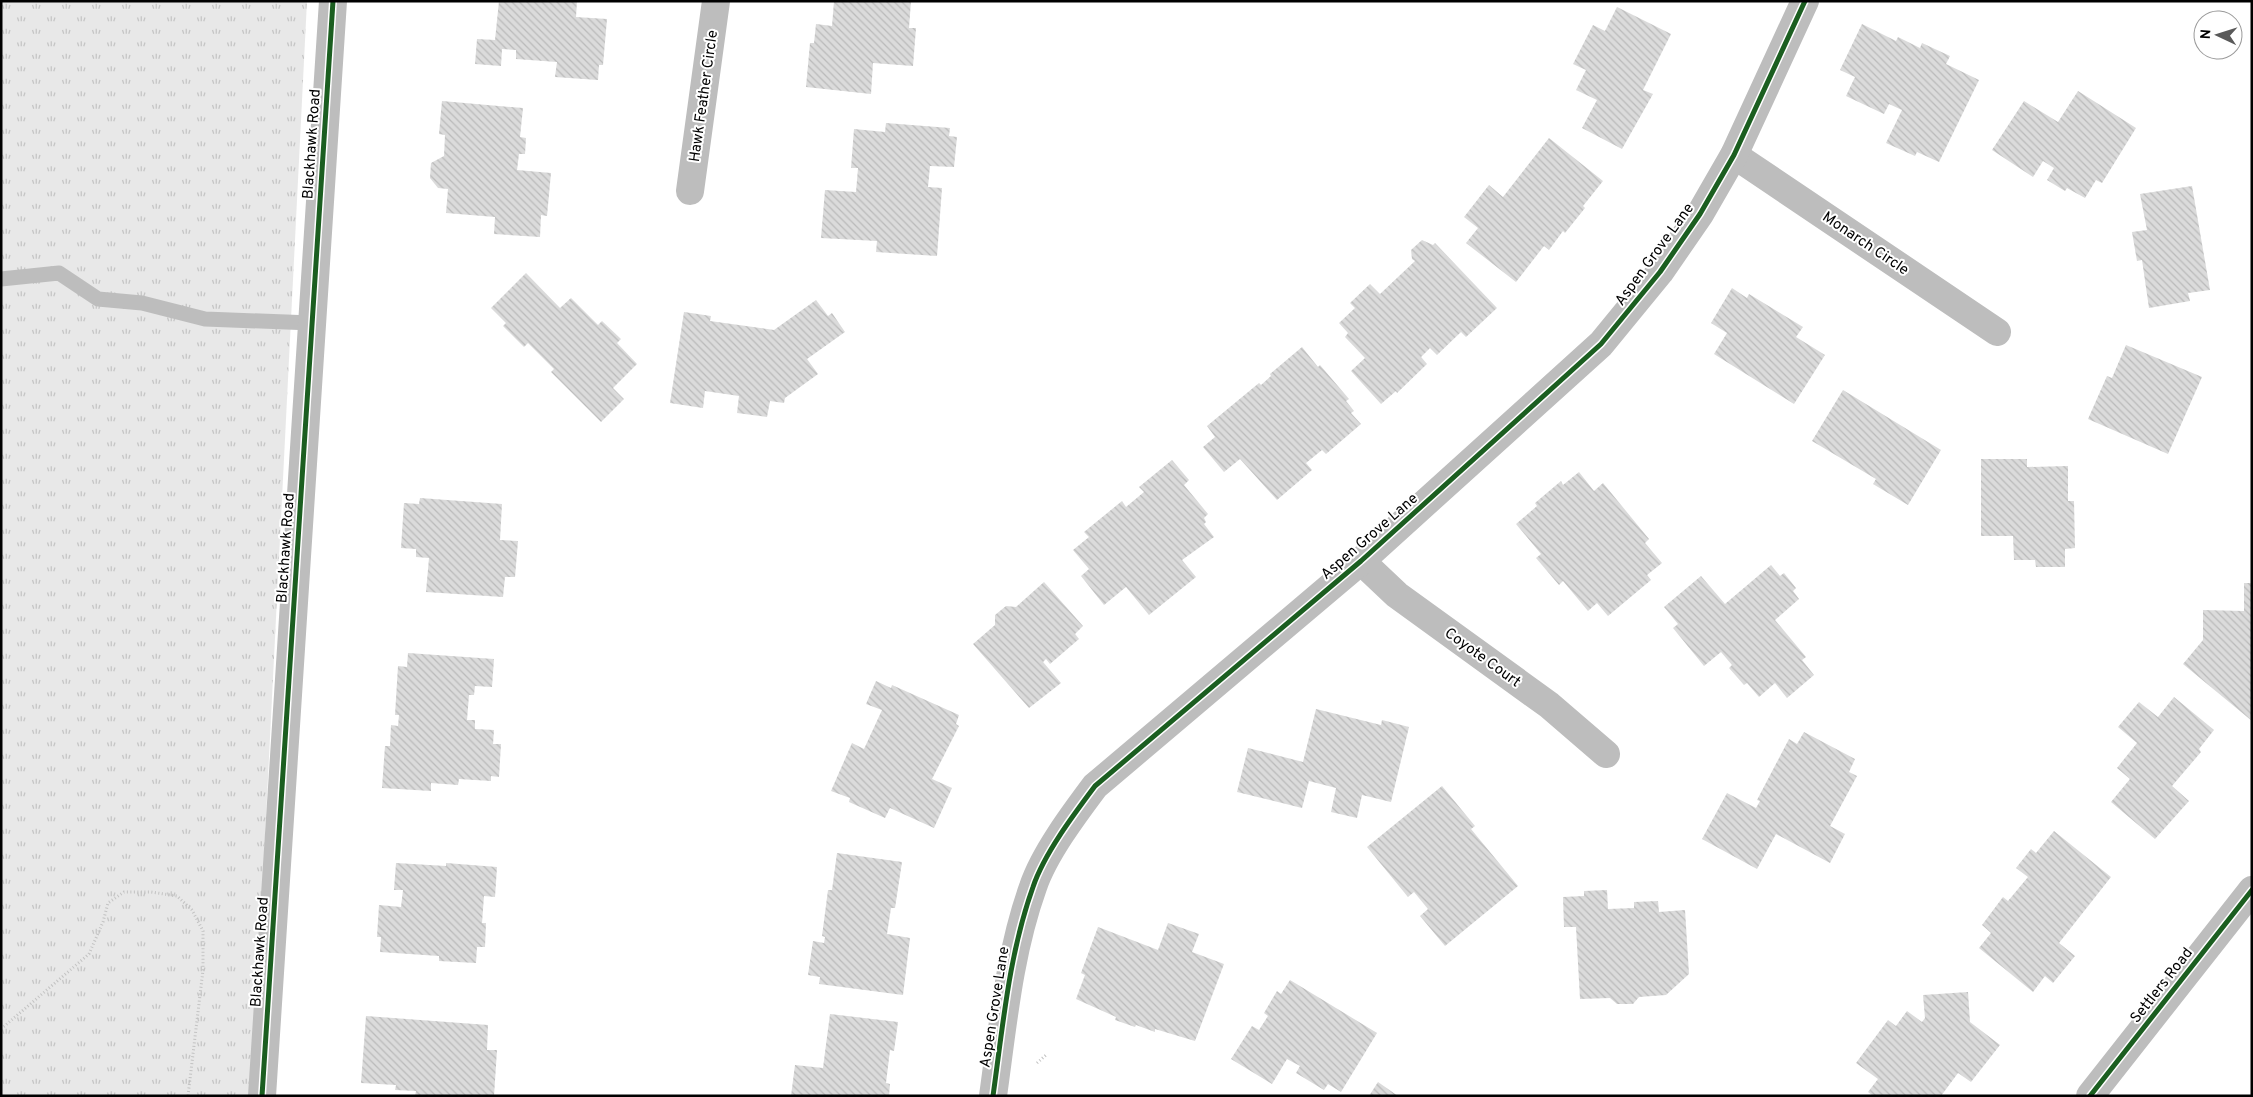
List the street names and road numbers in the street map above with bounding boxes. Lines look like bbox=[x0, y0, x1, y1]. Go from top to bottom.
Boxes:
street label: Hawk Feather Circle bbox=[686, 29, 723, 163]
street label: Blackhawk Road bbox=[299, 88, 326, 200]
street label: Aspen Grove Lane bbox=[1612, 200, 1699, 310]
street label: Monarch Circle bbox=[1818, 208, 1912, 280]
street label: Aspen Grove Lane bbox=[1318, 490, 1422, 585]
street label: Blackhawk Road bbox=[273, 492, 300, 604]
street label: Coyote Court bbox=[1440, 624, 1524, 692]
street label: Blackhawk Road bbox=[247, 896, 274, 1008]
street label: Settlers Road bbox=[2127, 944, 2198, 1027]
street label: Aspen Grove Lane bbox=[977, 945, 1014, 1069]

